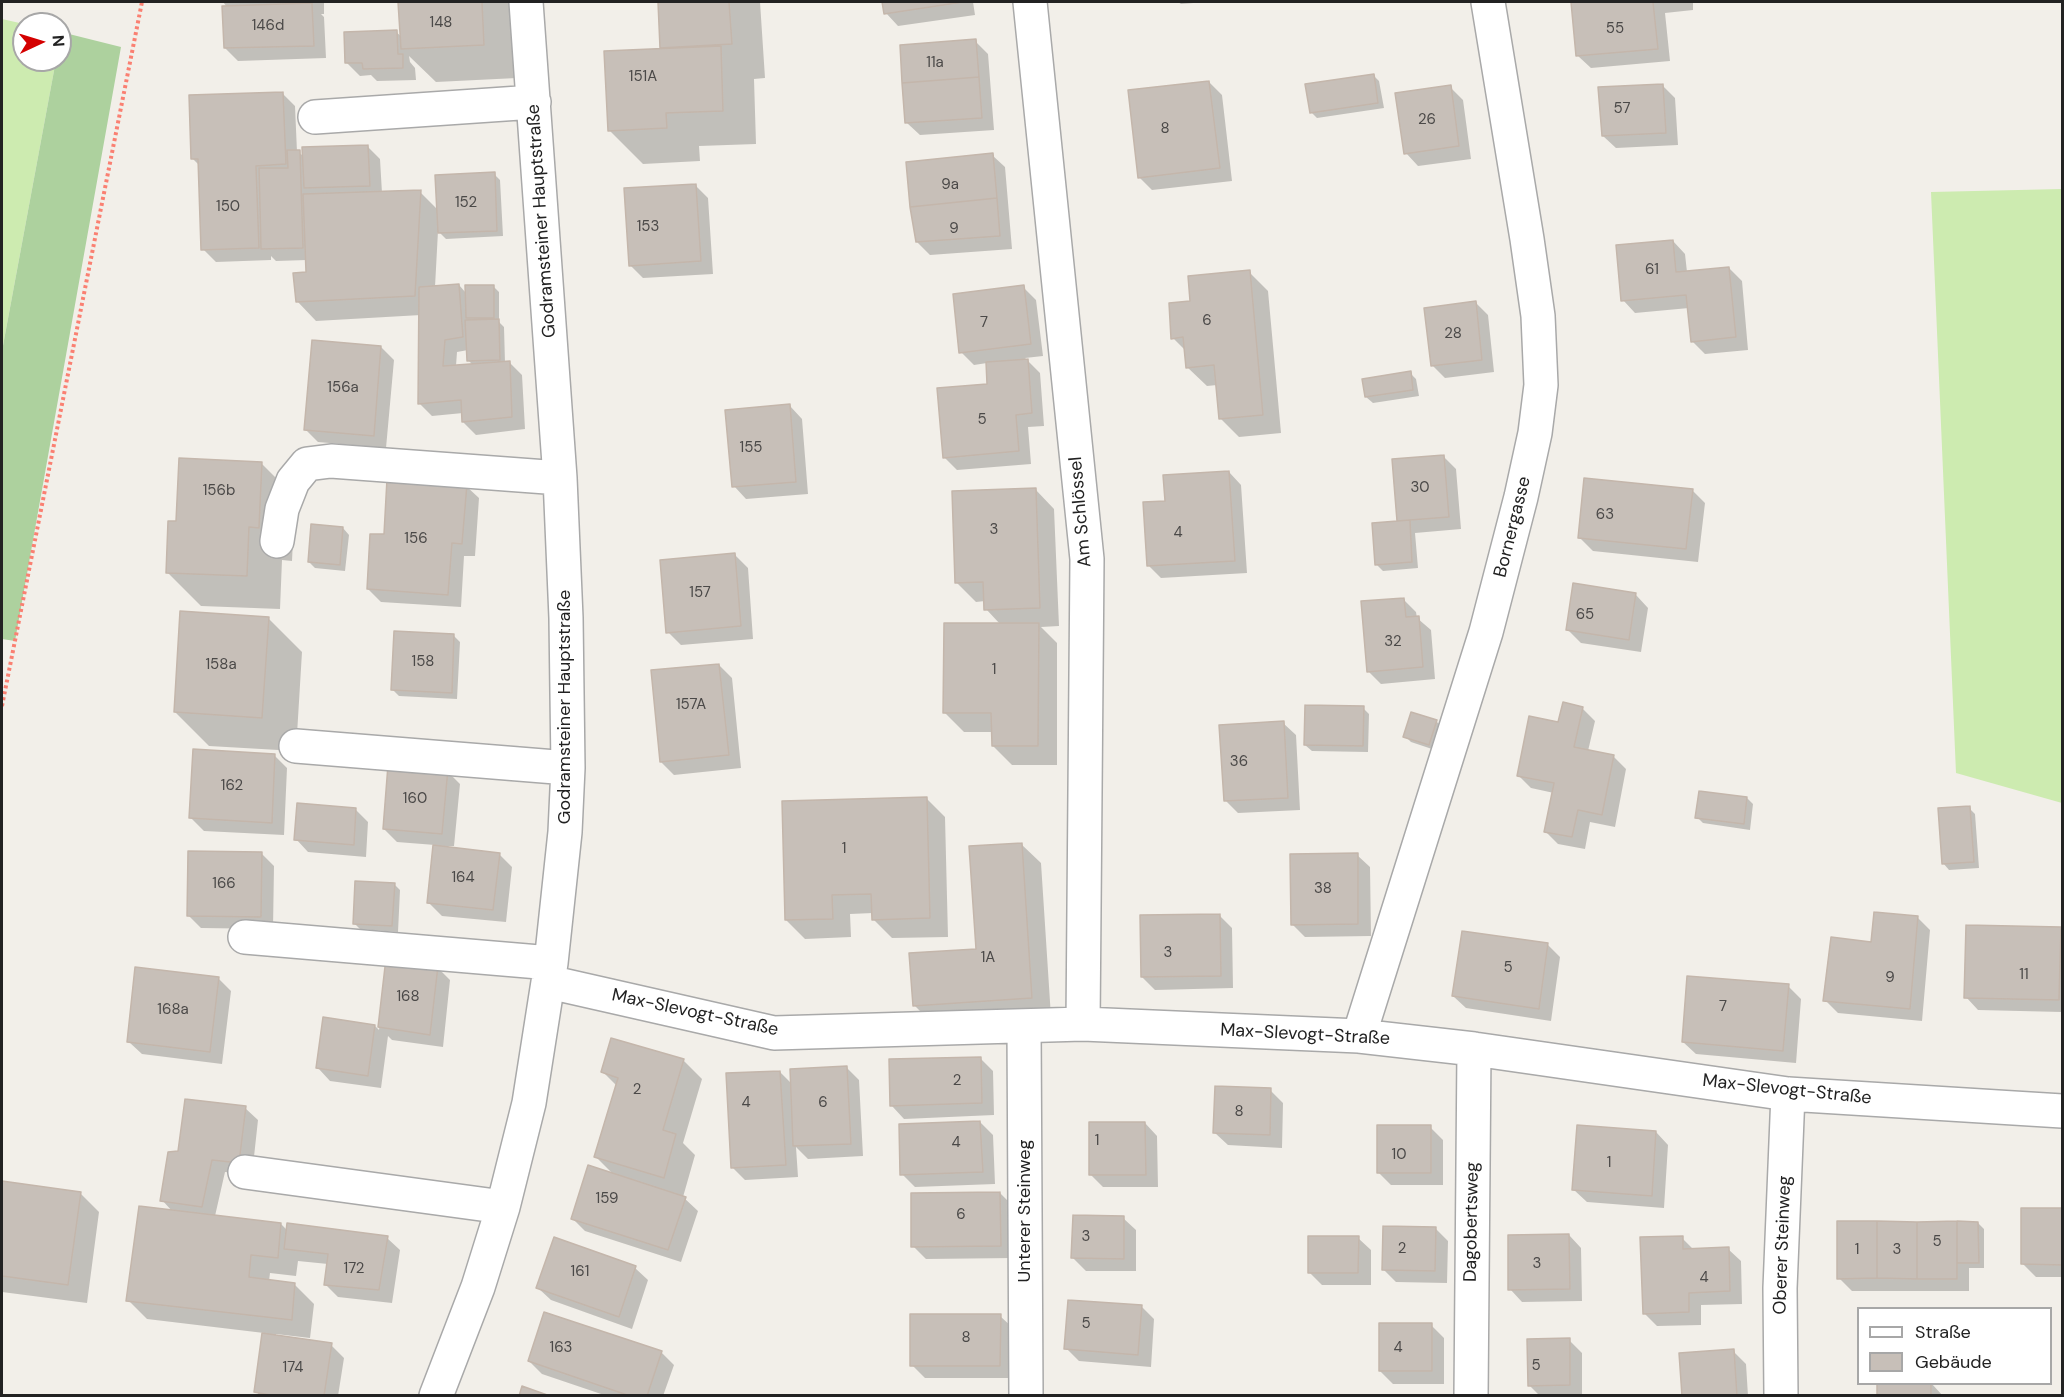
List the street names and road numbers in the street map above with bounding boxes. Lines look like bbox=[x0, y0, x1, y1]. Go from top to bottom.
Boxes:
street label: Godramsteiner Hauptstraße bbox=[523, 103, 561, 339]
street label: Am Schlössel bbox=[1065, 456, 1097, 568]
street label: Bornergasse bbox=[1490, 474, 1536, 580]
street label: Godramsteiner Hauptstraße bbox=[554, 590, 576, 824]
street label: Max-Slevogt-Straße bbox=[610, 985, 780, 1041]
street label: Max-Slevogt-Straße bbox=[1220, 1020, 1390, 1050]
street label: Max-Slevogt-Straße bbox=[1701, 1070, 1873, 1110]
street label: Unterer Steinweg bbox=[1014, 1140, 1036, 1282]
street label: Dagobertsweg bbox=[1460, 1162, 1484, 1282]
street label: Oberer Steinweg bbox=[1770, 1175, 1796, 1315]

